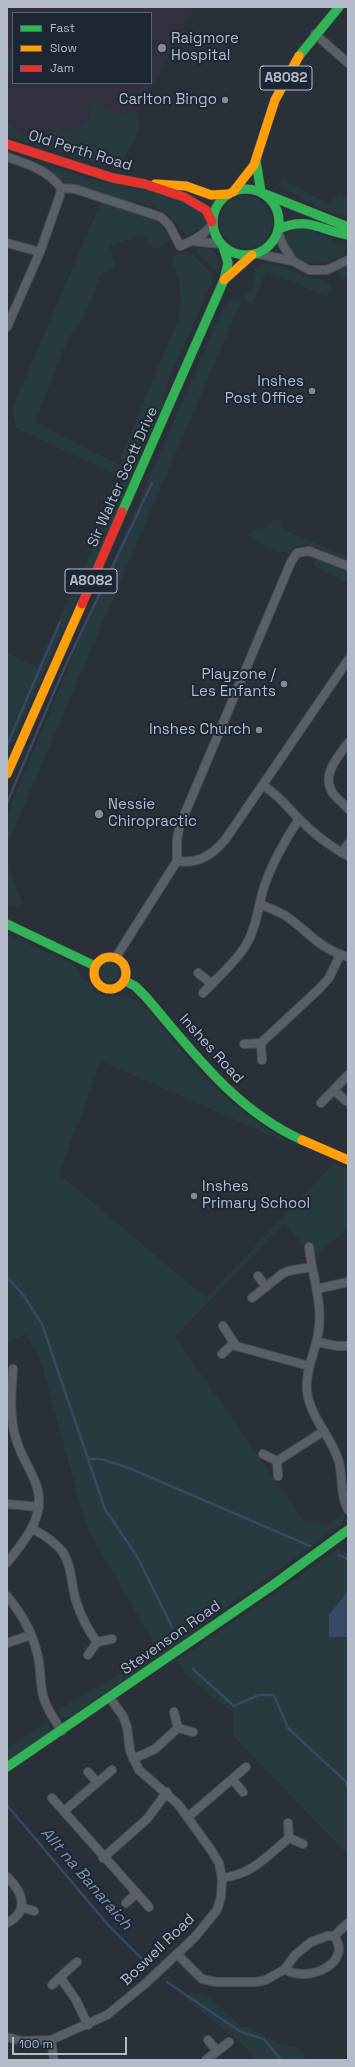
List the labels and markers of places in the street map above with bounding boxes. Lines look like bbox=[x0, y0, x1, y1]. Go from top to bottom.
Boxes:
place label: Raigmore Hospital bbox=[171, 30, 239, 65]
marker: Raigmore Hospital bbox=[156, 42, 168, 54]
place label: Carlton Bingo bbox=[119, 91, 217, 109]
marker: Carlton Bingo bbox=[220, 95, 230, 105]
place label: Inshes Post Office bbox=[225, 373, 304, 408]
marker: Inshes Post Office bbox=[307, 386, 317, 396]
place label: Playzone / Les Enfants bbox=[191, 666, 276, 701]
marker: Playzone / Les Enfants bbox=[279, 679, 289, 689]
place label: Inshes Church bbox=[149, 721, 251, 739]
marker: Inshes Church bbox=[254, 725, 264, 735]
place label: Nessie Chiropractic bbox=[108, 796, 197, 831]
marker: Nessie Chiropractic bbox=[93, 808, 105, 820]
place label: Inshes Primary School bbox=[202, 1178, 310, 1213]
marker: Inshes Primary School bbox=[189, 1191, 199, 1201]

